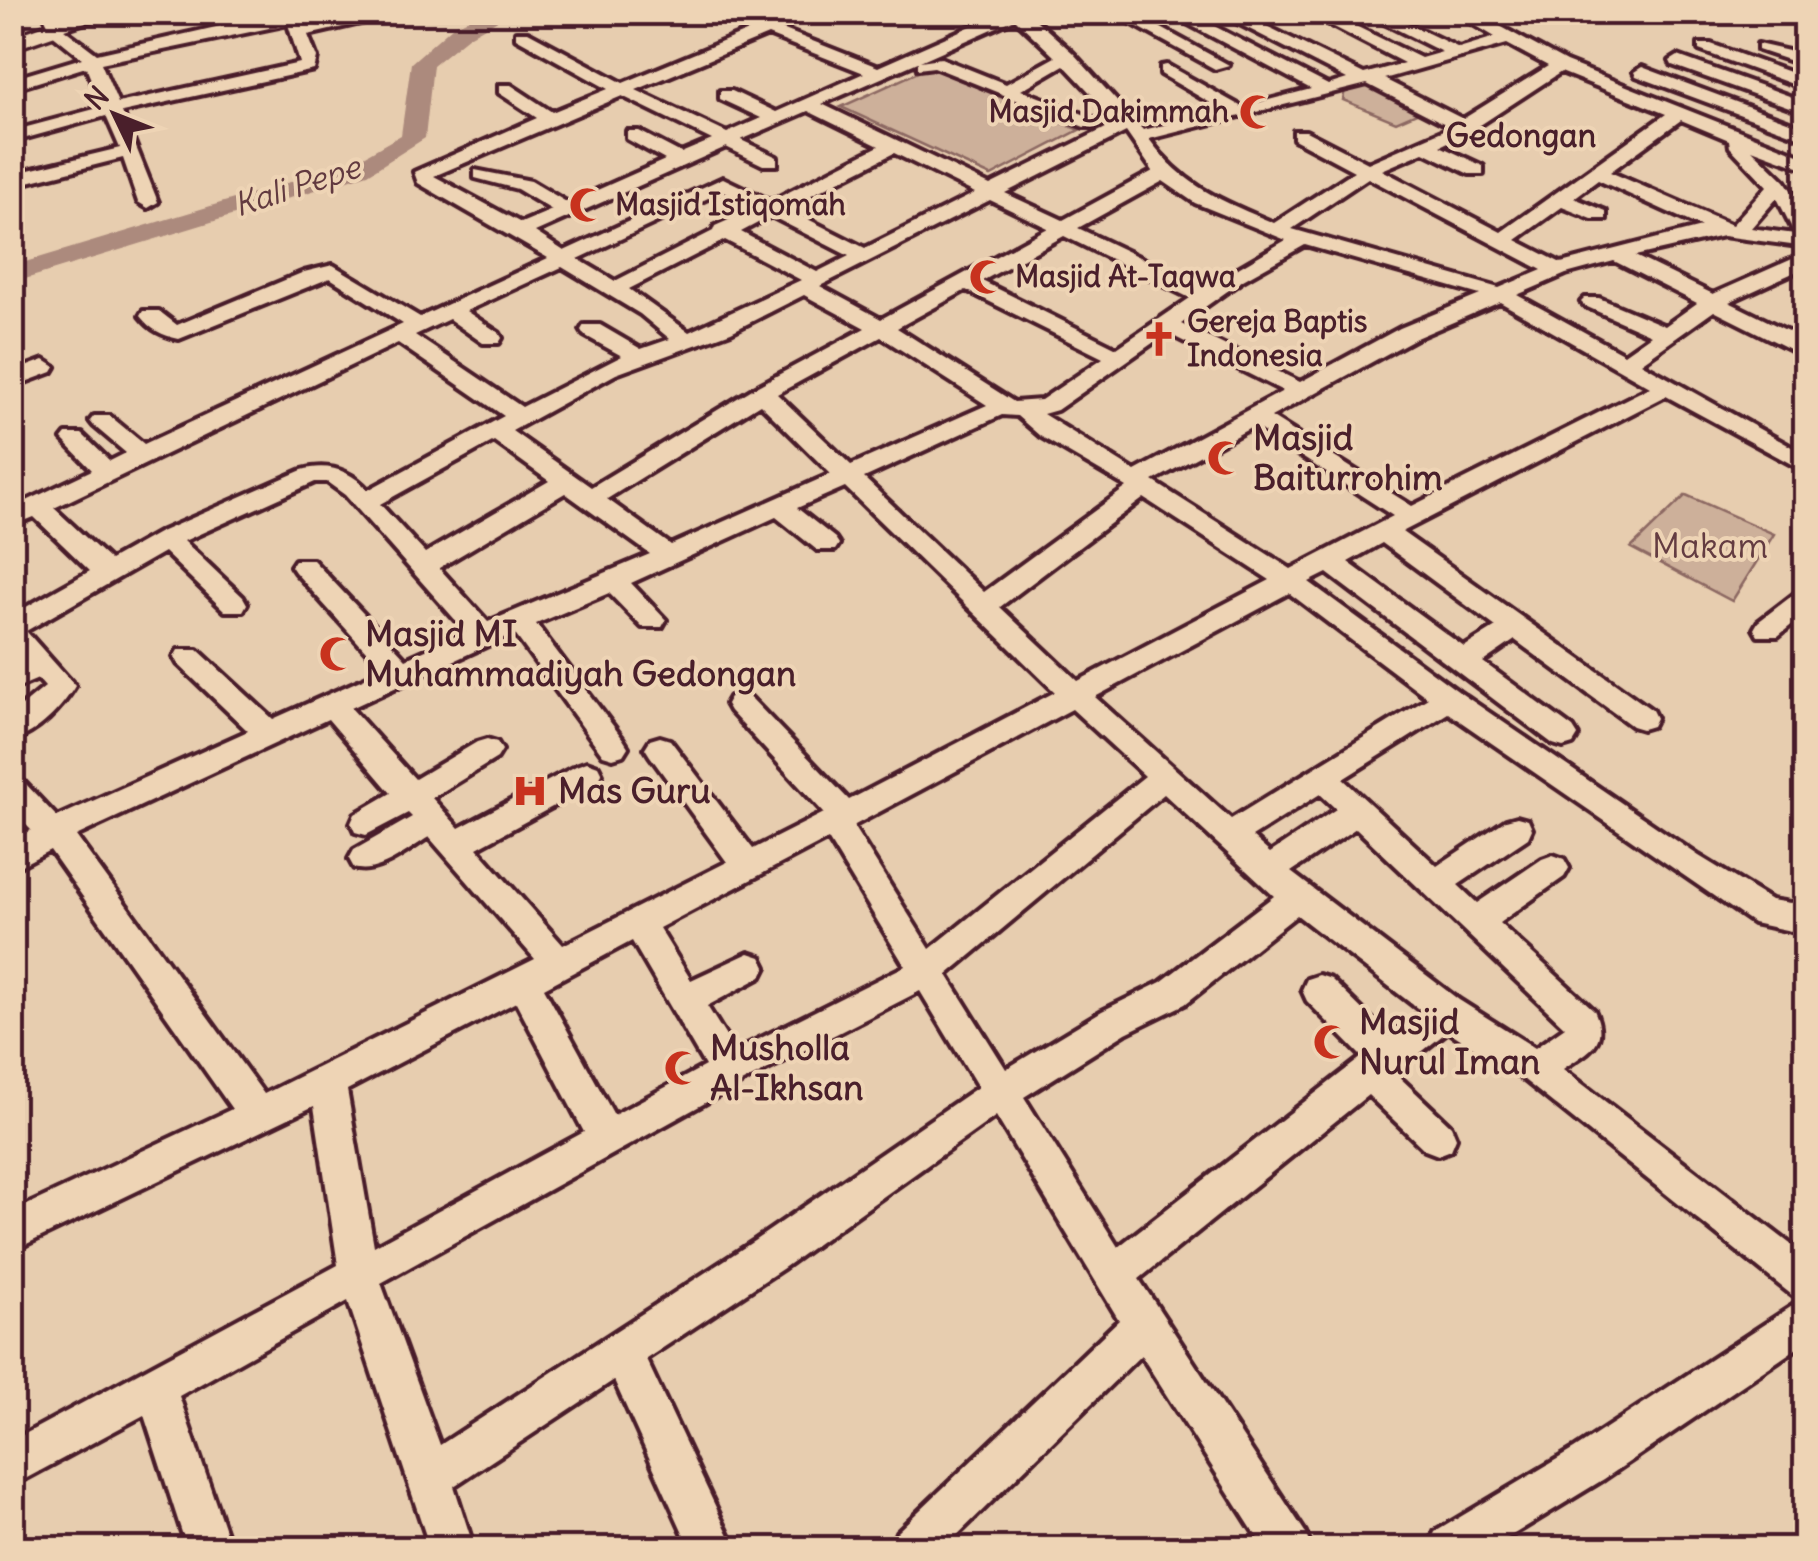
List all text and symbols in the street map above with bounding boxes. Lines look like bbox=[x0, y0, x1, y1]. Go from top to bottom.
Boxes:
north arrow bbox=[65, 65, 165, 165]
text: N bbox=[77, 79, 116, 117]
place label: Masjid Dakimmah bbox=[988, 92, 1229, 130]
mosque icon: Masjid Dakimmah bbox=[1238, 93, 1276, 131]
district label: Gedongan bbox=[1446, 115, 1596, 156]
water label: Kali Pepe bbox=[228, 145, 368, 225]
place label: Masjid Istiqomah bbox=[615, 185, 846, 223]
mosque icon: Masjid Istiqomah bbox=[568, 186, 606, 224]
place label: Masjid At-Taqwa bbox=[1015, 257, 1236, 295]
mosque icon: Masjid At-Taqwa bbox=[968, 258, 1006, 296]
place label: Gereja Baptis Indonesia bbox=[1187, 302, 1367, 374]
church icon: Gereja Baptis Indonesia bbox=[1140, 320, 1178, 358]
place label: Masjid Baiturrohim bbox=[1253, 415, 1443, 499]
mosque icon: Masjid Baiturrohim bbox=[1206, 439, 1244, 477]
park label: Makam bbox=[1652, 523, 1768, 567]
place label: Masjid MI Muhammadiyah Gedongan bbox=[365, 611, 796, 695]
mosque icon: Masjid MI Muhammadiyah Gedongan bbox=[318, 635, 356, 673]
place label: Mas Guru bbox=[558, 768, 711, 812]
hospital icon: Mas Guru bbox=[511, 772, 549, 810]
place label: Masjid Nurul Iman bbox=[1359, 999, 1540, 1083]
mosque icon: Masjid Nurul Iman bbox=[1312, 1023, 1350, 1061]
place label: Musholla Al-Ikhsan bbox=[710, 1025, 864, 1109]
mosque icon: Musholla Al-Ikhsan bbox=[663, 1049, 701, 1087]

